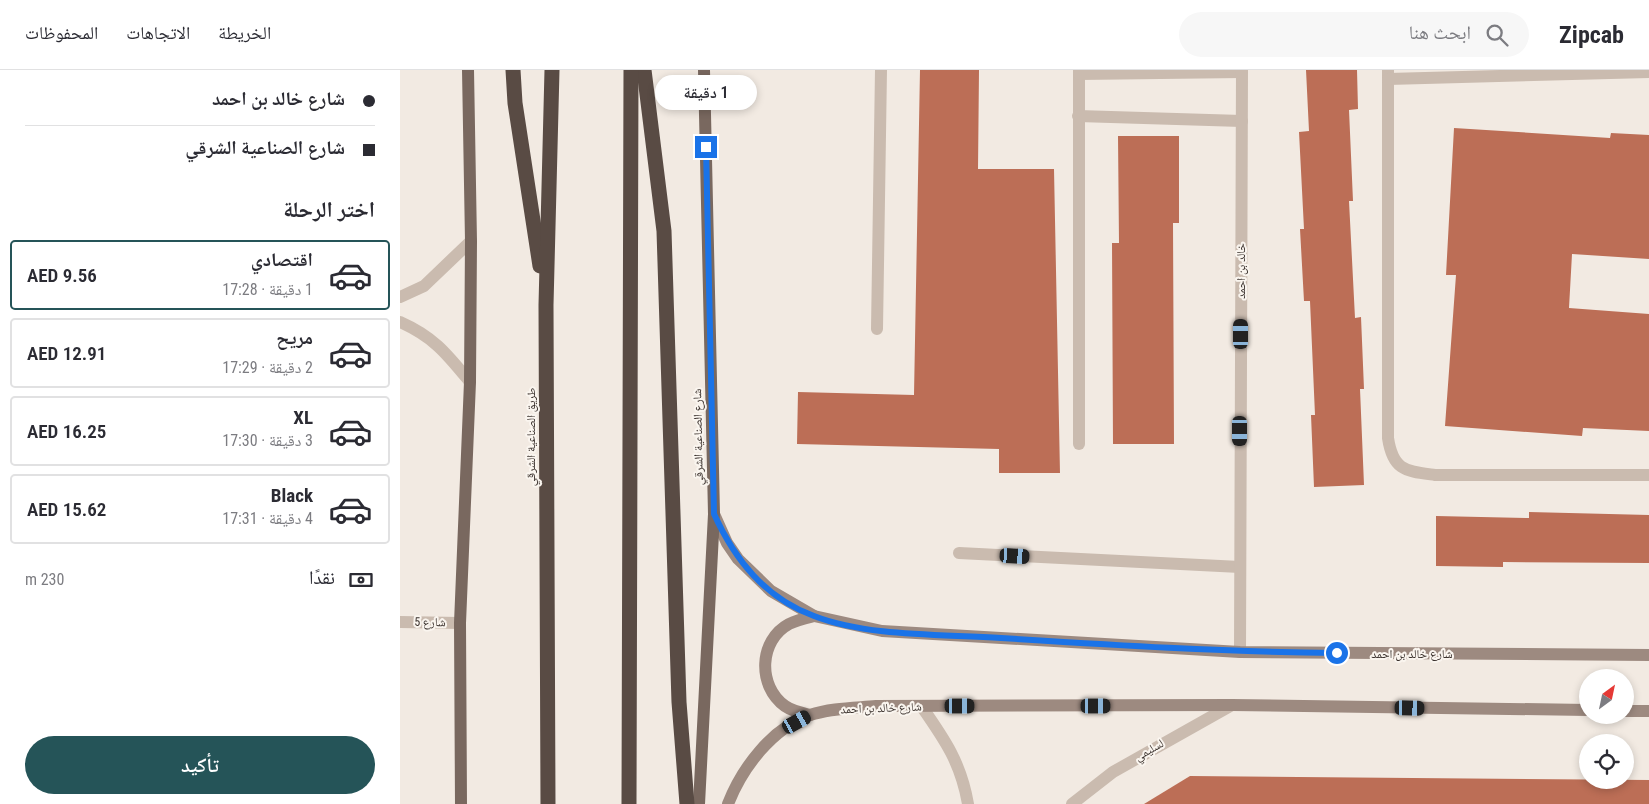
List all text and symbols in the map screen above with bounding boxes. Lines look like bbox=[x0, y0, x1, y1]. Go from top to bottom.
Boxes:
search box bbox=[1179, 12, 1529, 57]
text: ابحث هنا bbox=[1409, 21, 1471, 44]
icon: search bbox=[1483, 21, 1511, 49]
text: Zipcab bbox=[1559, 21, 1624, 49]
text: المحفوظات bbox=[25, 22, 98, 43]
text: الاتجاهات bbox=[126, 22, 190, 43]
text: الخريطة bbox=[218, 22, 271, 43]
callout: 1 دقيقة bbox=[655, 75, 757, 110]
text: 1 دقيقة bbox=[684, 83, 728, 102]
text: شارع خالد بن احمد bbox=[212, 87, 345, 110]
text: شارع الصناعية الشرقي bbox=[185, 136, 345, 159]
route end bbox=[695, 136, 717, 158]
text: اختر الرحلة bbox=[283, 197, 375, 222]
street label: خالد بن احمد bbox=[1234, 243, 1248, 299]
text: اقتصادي bbox=[251, 248, 313, 271]
icon: car bbox=[328, 253, 373, 298]
text: AED 9.56 bbox=[27, 264, 97, 287]
text: 1 دقيقة · 17:28 bbox=[222, 280, 313, 299]
car bbox=[1233, 319, 1248, 349]
text: مريح bbox=[276, 326, 313, 349]
icon: car bbox=[328, 331, 373, 376]
text: AED 12.91 bbox=[27, 342, 106, 365]
text: 2 دقيقة · 17:29 bbox=[222, 358, 313, 377]
street label: طريق الصناعية الشرقي bbox=[524, 388, 541, 486]
street label: شارع الصناعية الشرقي bbox=[690, 388, 709, 486]
text: XL bbox=[293, 406, 313, 429]
icon: car bbox=[328, 409, 373, 454]
car bbox=[1232, 416, 1247, 446]
text: AED 16.25 bbox=[27, 420, 106, 443]
text: 3 دقيقة · 17:30 bbox=[222, 431, 313, 450]
text: Black bbox=[271, 484, 313, 507]
icon: car bbox=[328, 487, 373, 532]
text: AED 15.62 bbox=[27, 498, 106, 521]
text: 4 دقيقة · 17:31 bbox=[222, 509, 313, 528]
car bbox=[999, 548, 1030, 564]
text: نقدًا bbox=[309, 566, 335, 589]
icon: cash bbox=[347, 566, 375, 594]
text: 230 m bbox=[25, 570, 64, 589]
street label: شارع 5 bbox=[414, 615, 446, 630]
route start bbox=[1326, 642, 1348, 664]
street label: شارع خالد بن احمد bbox=[1371, 647, 1453, 662]
north arrow bbox=[1579, 669, 1634, 724]
map controls bbox=[1579, 669, 1634, 789]
car bbox=[945, 699, 975, 714]
car bbox=[1081, 699, 1111, 714]
street label: شارع خالد بن احمد bbox=[840, 700, 922, 717]
car bbox=[1394, 700, 1425, 716]
car bbox=[780, 708, 813, 736]
button: locate bbox=[1579, 734, 1634, 789]
button: تأكيد bbox=[25, 736, 375, 794]
street label: لسليمي bbox=[1132, 736, 1167, 766]

